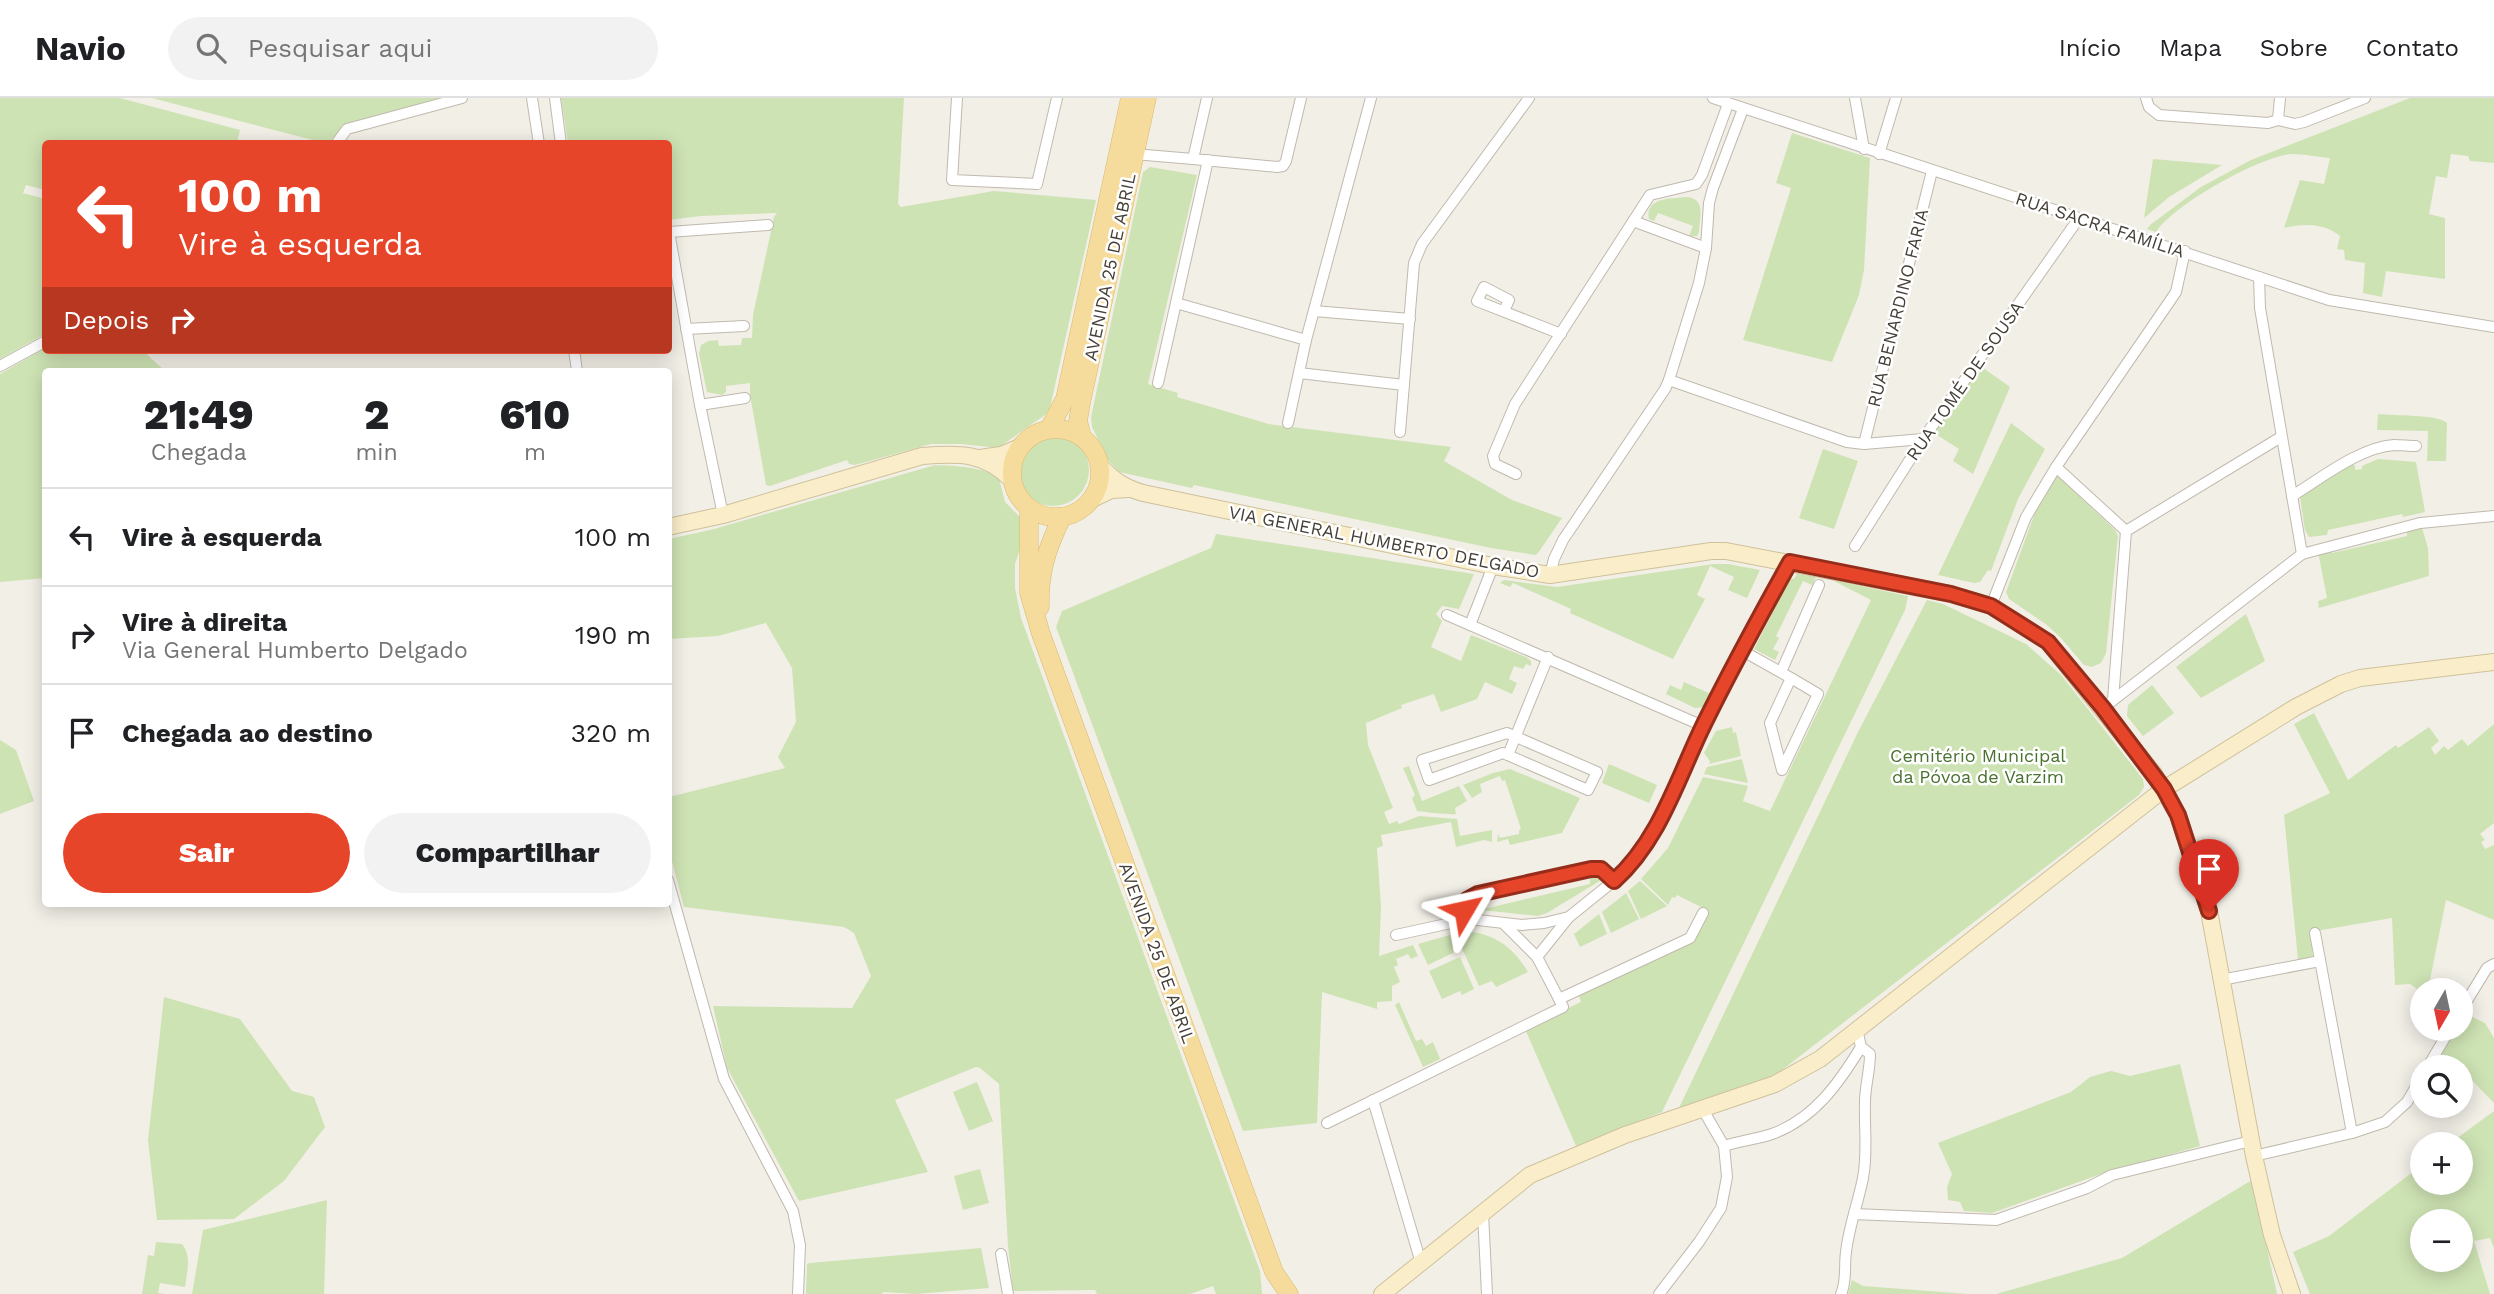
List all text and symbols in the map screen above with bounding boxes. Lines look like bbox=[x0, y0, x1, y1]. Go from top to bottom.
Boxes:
search box bbox=[168, 17, 658, 80]
text: Navio bbox=[35, 29, 126, 68]
icon: search bbox=[192, 29, 230, 67]
text: Pesquisar aqui bbox=[248, 33, 433, 63]
text: Início bbox=[2059, 34, 2121, 62]
text: Mapa bbox=[2159, 34, 2222, 62]
text: Sobre bbox=[2260, 34, 2328, 62]
text: Contato bbox=[2366, 34, 2459, 62]
text: 100 m bbox=[178, 166, 322, 224]
icon: left bbox=[63, 168, 154, 259]
street label: AVENIDA 25 DE ABRIL bbox=[1079, 171, 1140, 363]
street label: RUA SACRA FAMÍLIA bbox=[2013, 187, 2187, 262]
street label: RUA BENARDINO FARIA bbox=[1863, 206, 1932, 409]
text: Vire à esquerda bbox=[178, 225, 422, 263]
street label: RUA TOMÉ DE SOUSA bbox=[1902, 297, 2028, 464]
icon: right bbox=[163, 301, 201, 339]
text: Depois bbox=[63, 305, 149, 335]
text: 21:49 bbox=[144, 390, 254, 439]
text: 2 bbox=[364, 390, 389, 439]
text: 610 bbox=[499, 390, 570, 439]
text: Chegada bbox=[151, 439, 247, 466]
text: min bbox=[355, 439, 398, 466]
text: m bbox=[524, 439, 546, 466]
street label: VIA GENERAL HUMBERTO DELGADO bbox=[1227, 501, 1541, 582]
icon: left bbox=[63, 518, 101, 556]
text: Vire à esquerda bbox=[122, 522, 322, 552]
text: 100 m bbox=[575, 522, 651, 552]
text: Vire à direita bbox=[122, 607, 287, 637]
icon: right bbox=[63, 616, 101, 654]
text: 190 m bbox=[575, 620, 651, 650]
text: Via General Humberto Delgado bbox=[122, 637, 468, 664]
icon: arrive bbox=[63, 714, 101, 752]
text: Chegada ao destino bbox=[122, 718, 373, 748]
text: 320 m bbox=[571, 718, 651, 748]
park label: Cemitério Municipal da Póvoa de Varzim bbox=[1890, 745, 2066, 787]
button: Sair bbox=[63, 813, 350, 893]
button: Compartilhar bbox=[364, 813, 651, 893]
pin bbox=[2179, 839, 2239, 911]
icon: arrive bbox=[2190, 850, 2228, 888]
street label: AVENIDA 25 DE ABRIL bbox=[1115, 859, 1200, 1046]
position arrow bbox=[1427, 873, 1501, 947]
north arrow bbox=[2410, 978, 2473, 1041]
map controls bbox=[2410, 978, 2473, 1272]
button: search bbox=[2410, 1055, 2473, 1118]
button: + bbox=[2410, 1132, 2473, 1195]
button: − bbox=[2410, 1209, 2473, 1272]

